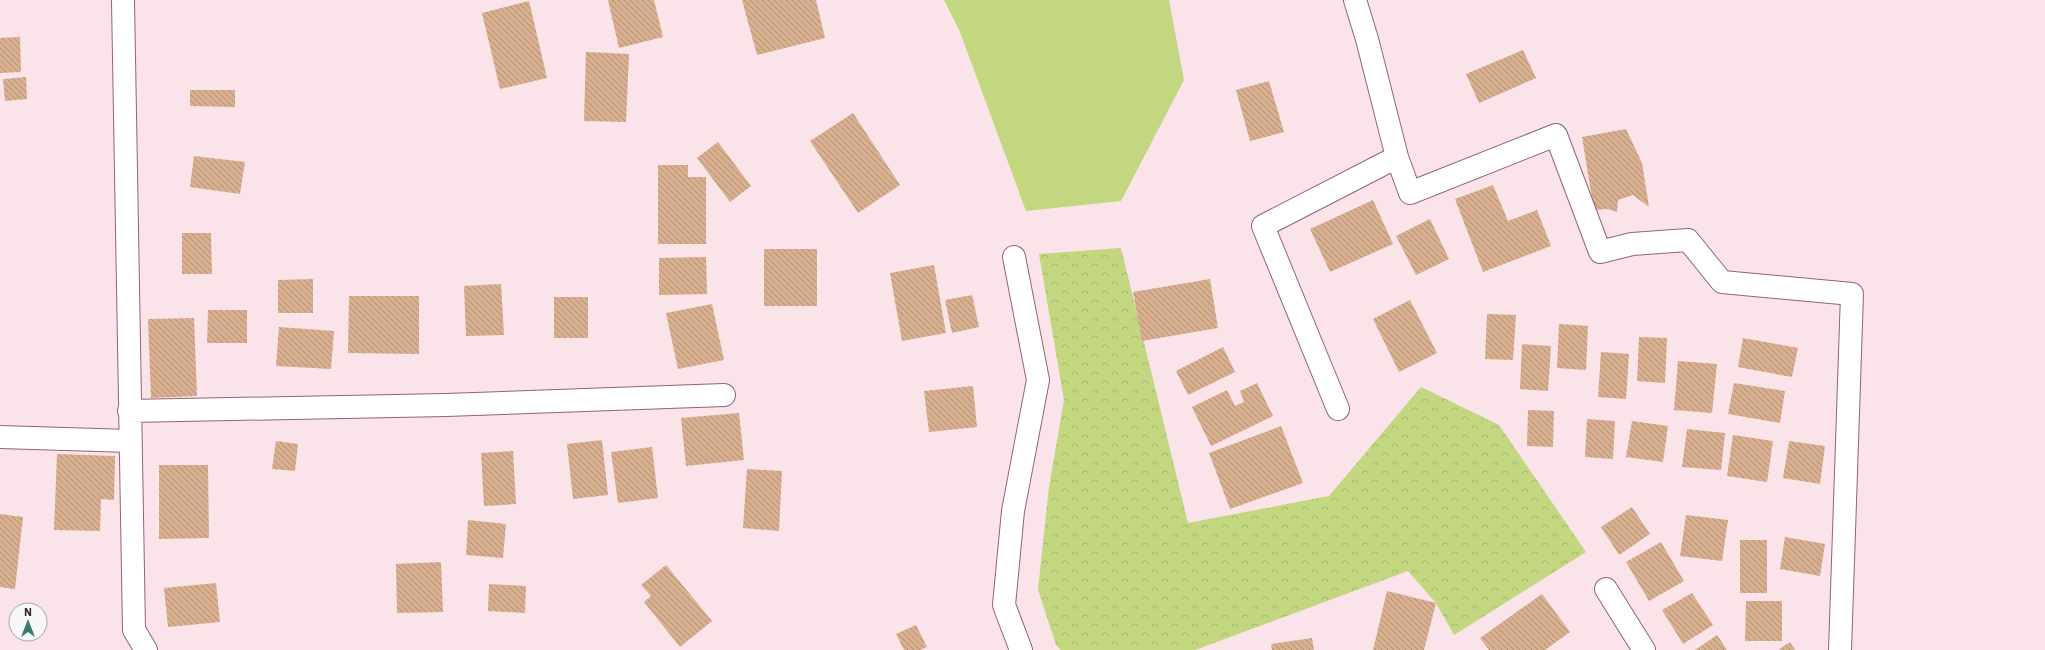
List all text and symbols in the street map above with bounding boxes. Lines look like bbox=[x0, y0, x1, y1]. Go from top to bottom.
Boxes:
north arrow bbox=[8, 602, 48, 642]
text: N bbox=[24, 605, 32, 619]

